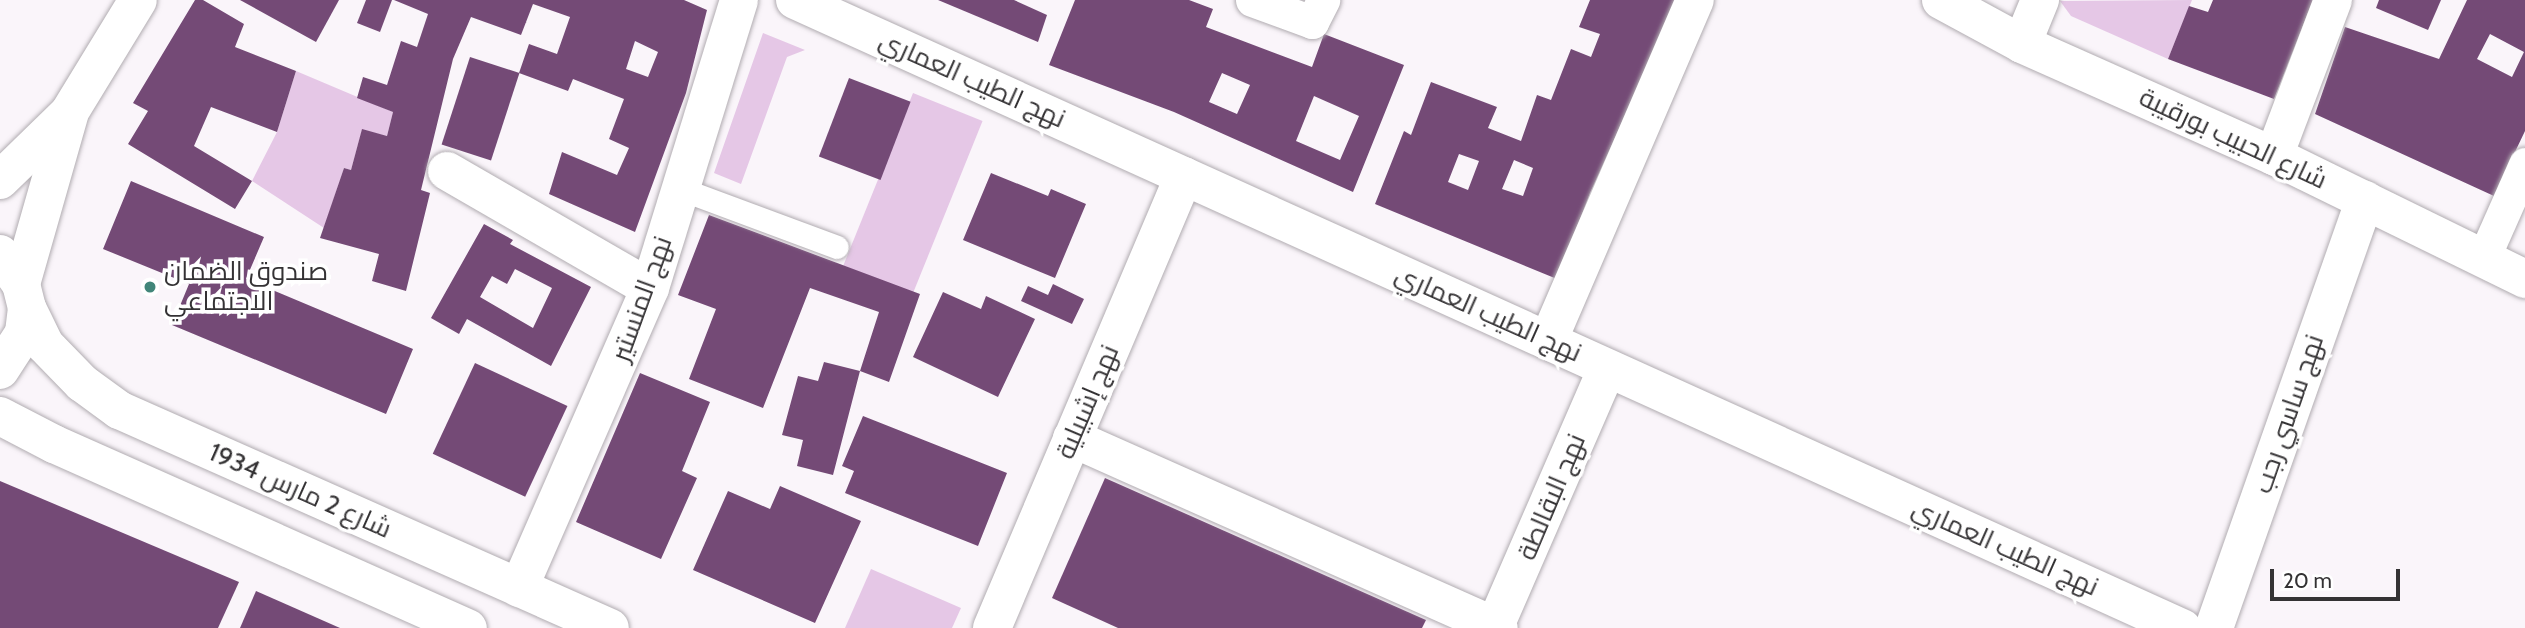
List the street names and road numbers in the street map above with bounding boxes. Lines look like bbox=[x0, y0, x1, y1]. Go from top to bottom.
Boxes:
street label: نهج الطيب العماري bbox=[874, 25, 1070, 135]
street label: شارع الحبيب بورقيبة bbox=[2134, 82, 2332, 196]
street label: نهج المنستير bbox=[605, 232, 679, 366]
street label: نهج الطيب العماري bbox=[1390, 259, 1586, 369]
street label: نهج ساسي رجب bbox=[2247, 331, 2331, 497]
street label: نهج إشبيلية bbox=[1050, 340, 1126, 464]
street label: نهج البقالطة bbox=[1511, 429, 1593, 565]
street label: شارع 2 مارس 1934 bbox=[204, 437, 396, 545]
street label: نهج الطيب العماري bbox=[1907, 493, 2103, 603]

